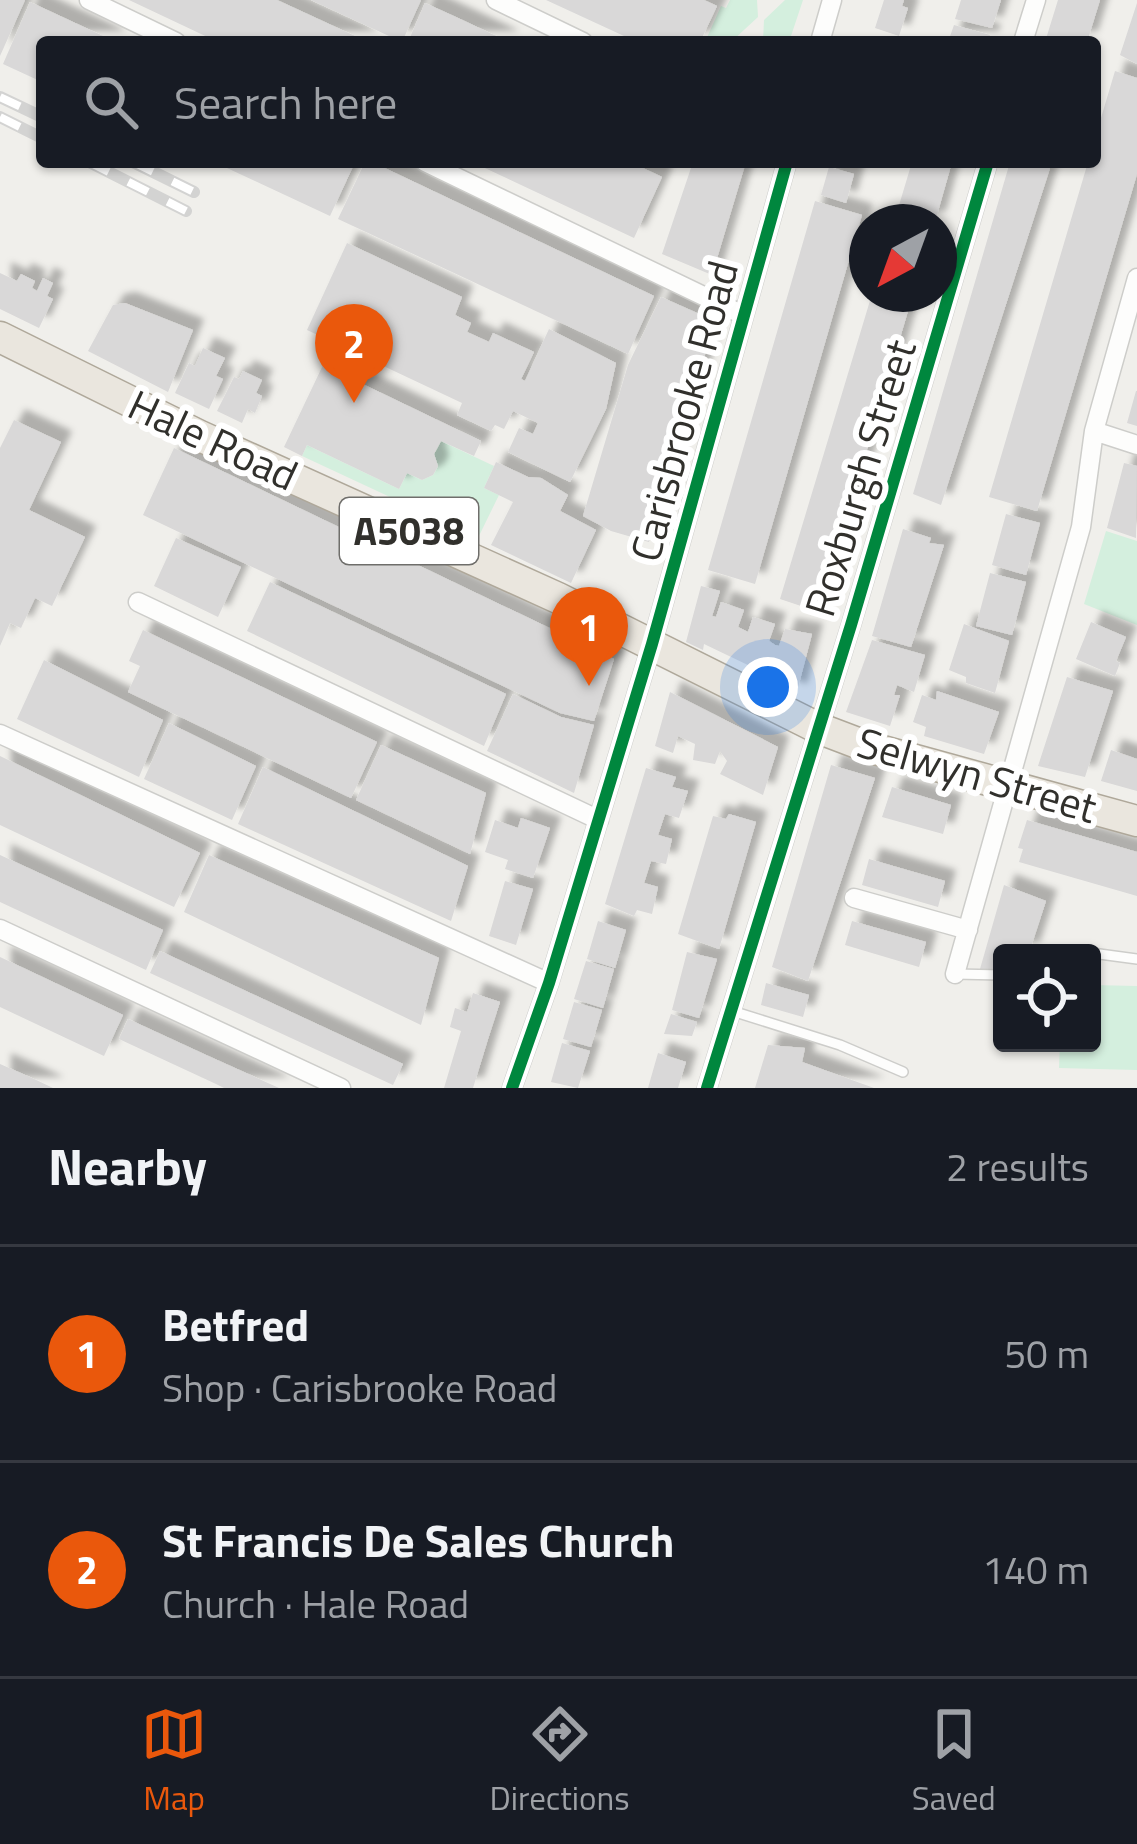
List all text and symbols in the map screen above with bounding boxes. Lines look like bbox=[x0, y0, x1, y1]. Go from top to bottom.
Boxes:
search box bbox=[36, 36, 1101, 168]
text: Search here bbox=[174, 68, 397, 136]
icon: search bbox=[78, 69, 144, 135]
north arrow bbox=[849, 204, 957, 312]
street label: Carisbrooke Road bbox=[612, 253, 754, 568]
pin: 2 bbox=[315, 304, 393, 403]
street label: Roxburgh Street bbox=[787, 331, 932, 624]
street label: Hale Road bbox=[118, 372, 309, 506]
road number: A5038 bbox=[340, 498, 478, 564]
pin: 1 bbox=[550, 587, 628, 686]
your location bbox=[738, 657, 798, 717]
street label: Selwyn Street bbox=[850, 709, 1105, 839]
map controls bbox=[993, 944, 1101, 1052]
button: locate bbox=[993, 944, 1101, 1052]
text: Nearby bbox=[48, 1127, 207, 1205]
text: 2 results bbox=[946, 1137, 1089, 1196]
text: Betfred bbox=[162, 1290, 309, 1358]
text: 1 bbox=[76, 1324, 98, 1383]
text: 50 m bbox=[1004, 1324, 1089, 1383]
text: Shop · Carisbrooke Road bbox=[162, 1358, 557, 1417]
text: St Francis De Sales Church bbox=[162, 1506, 674, 1574]
text: 2 bbox=[76, 1540, 98, 1599]
text: 140 m bbox=[982, 1540, 1089, 1599]
text: Church · Hale Road bbox=[162, 1574, 469, 1633]
tab: Map bbox=[141, 1701, 207, 1823]
tab: Directions bbox=[490, 1701, 629, 1823]
tab: Saved bbox=[912, 1701, 996, 1823]

